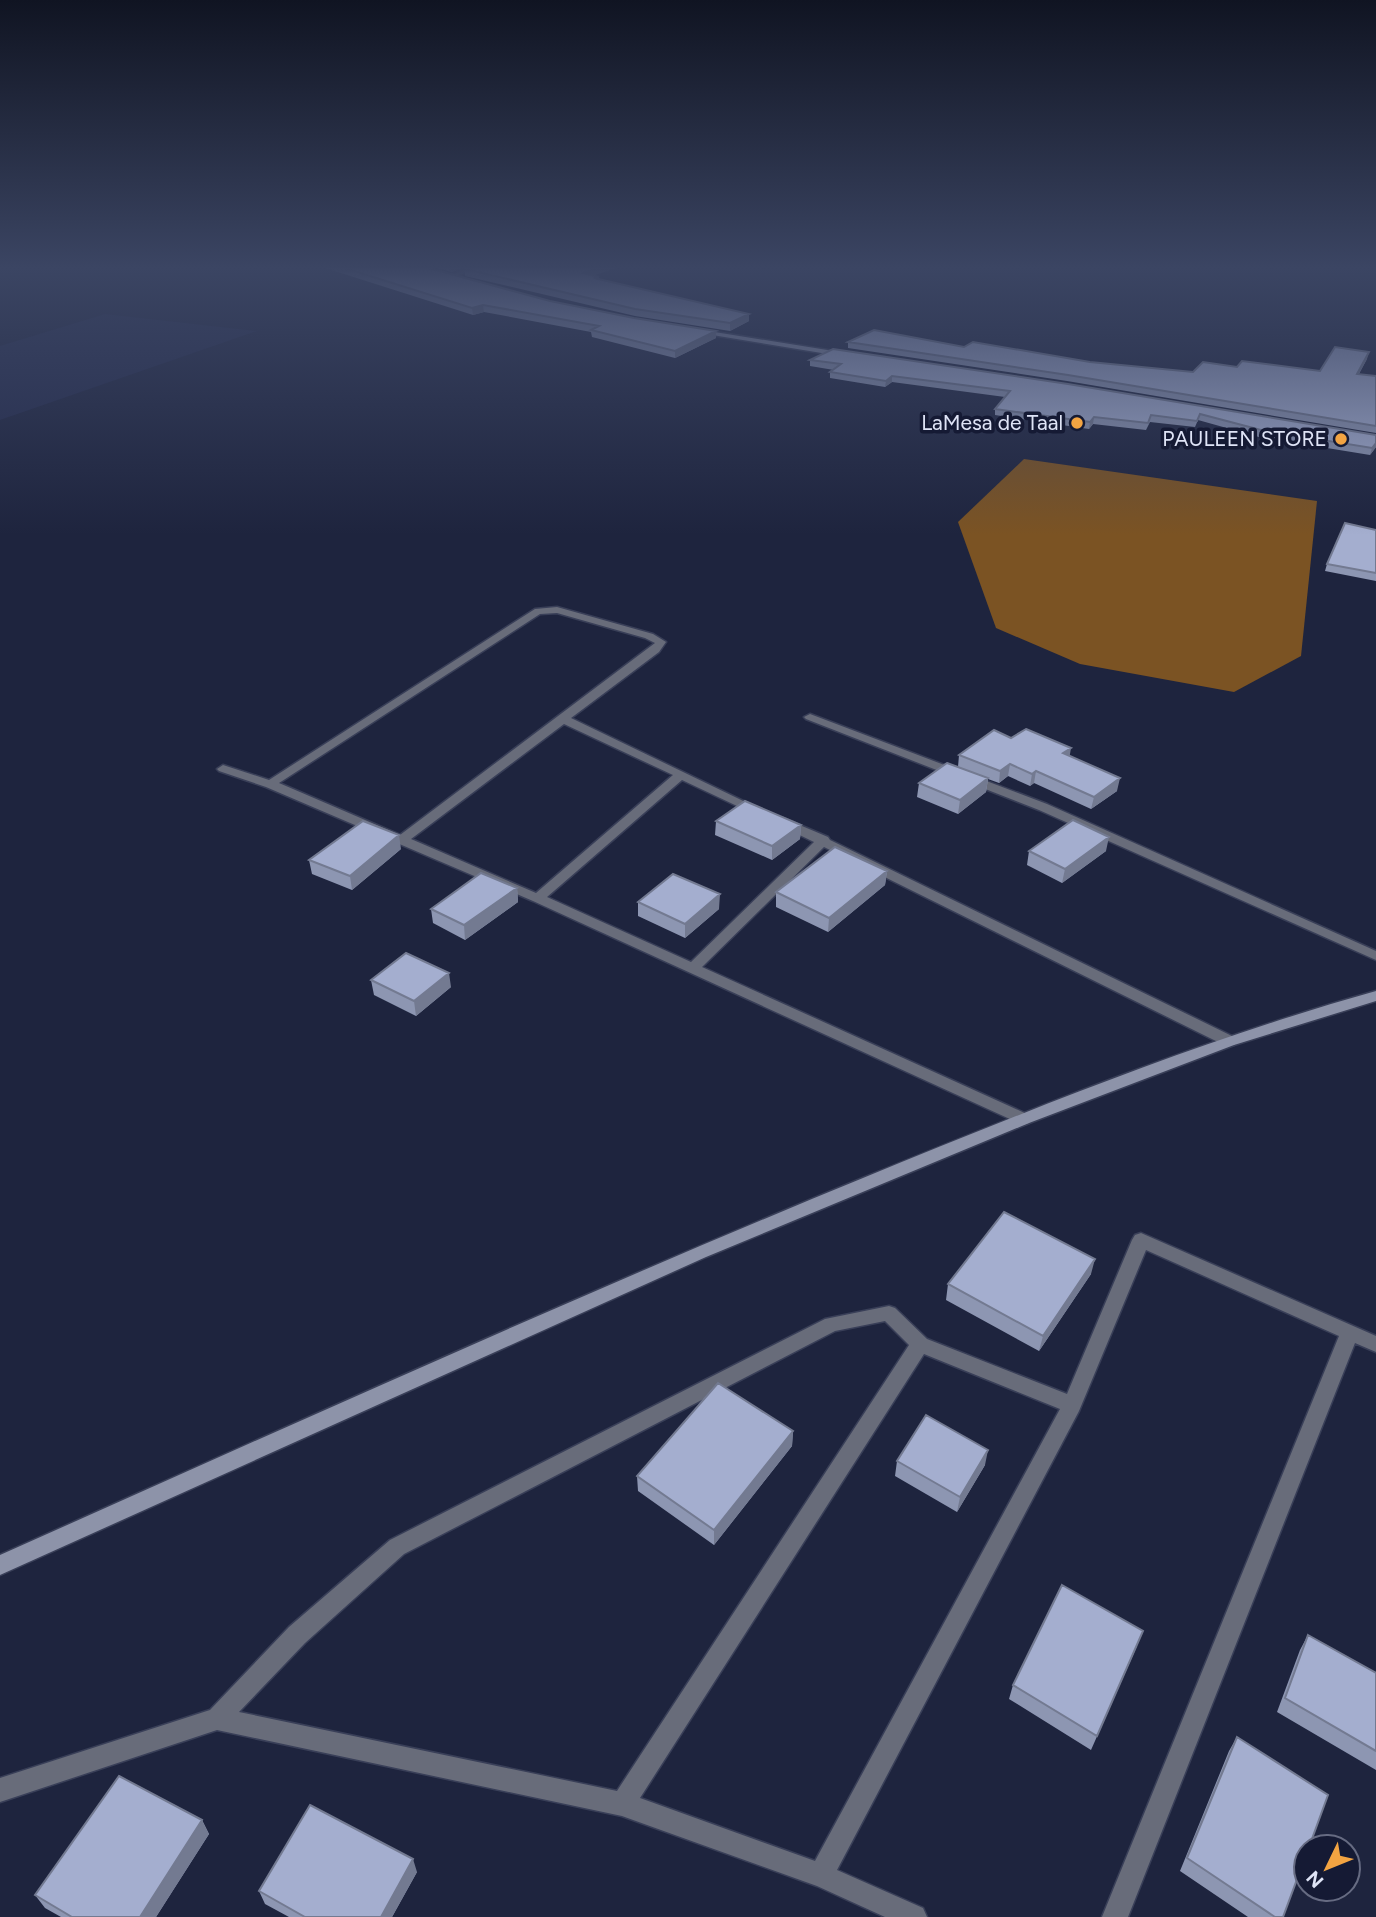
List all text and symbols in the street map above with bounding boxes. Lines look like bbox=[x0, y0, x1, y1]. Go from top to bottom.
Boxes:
place label: LaMesa de Taal bbox=[921, 410, 1063, 435]
marker: LaMesa de Taal bbox=[1069, 415, 1085, 431]
place label: PAULEEN STORE bbox=[1162, 426, 1327, 451]
marker: PAULEEN STORE bbox=[1333, 431, 1349, 447]
north arrow bbox=[1292, 1833, 1362, 1903]
text: N bbox=[1302, 1866, 1328, 1892]

